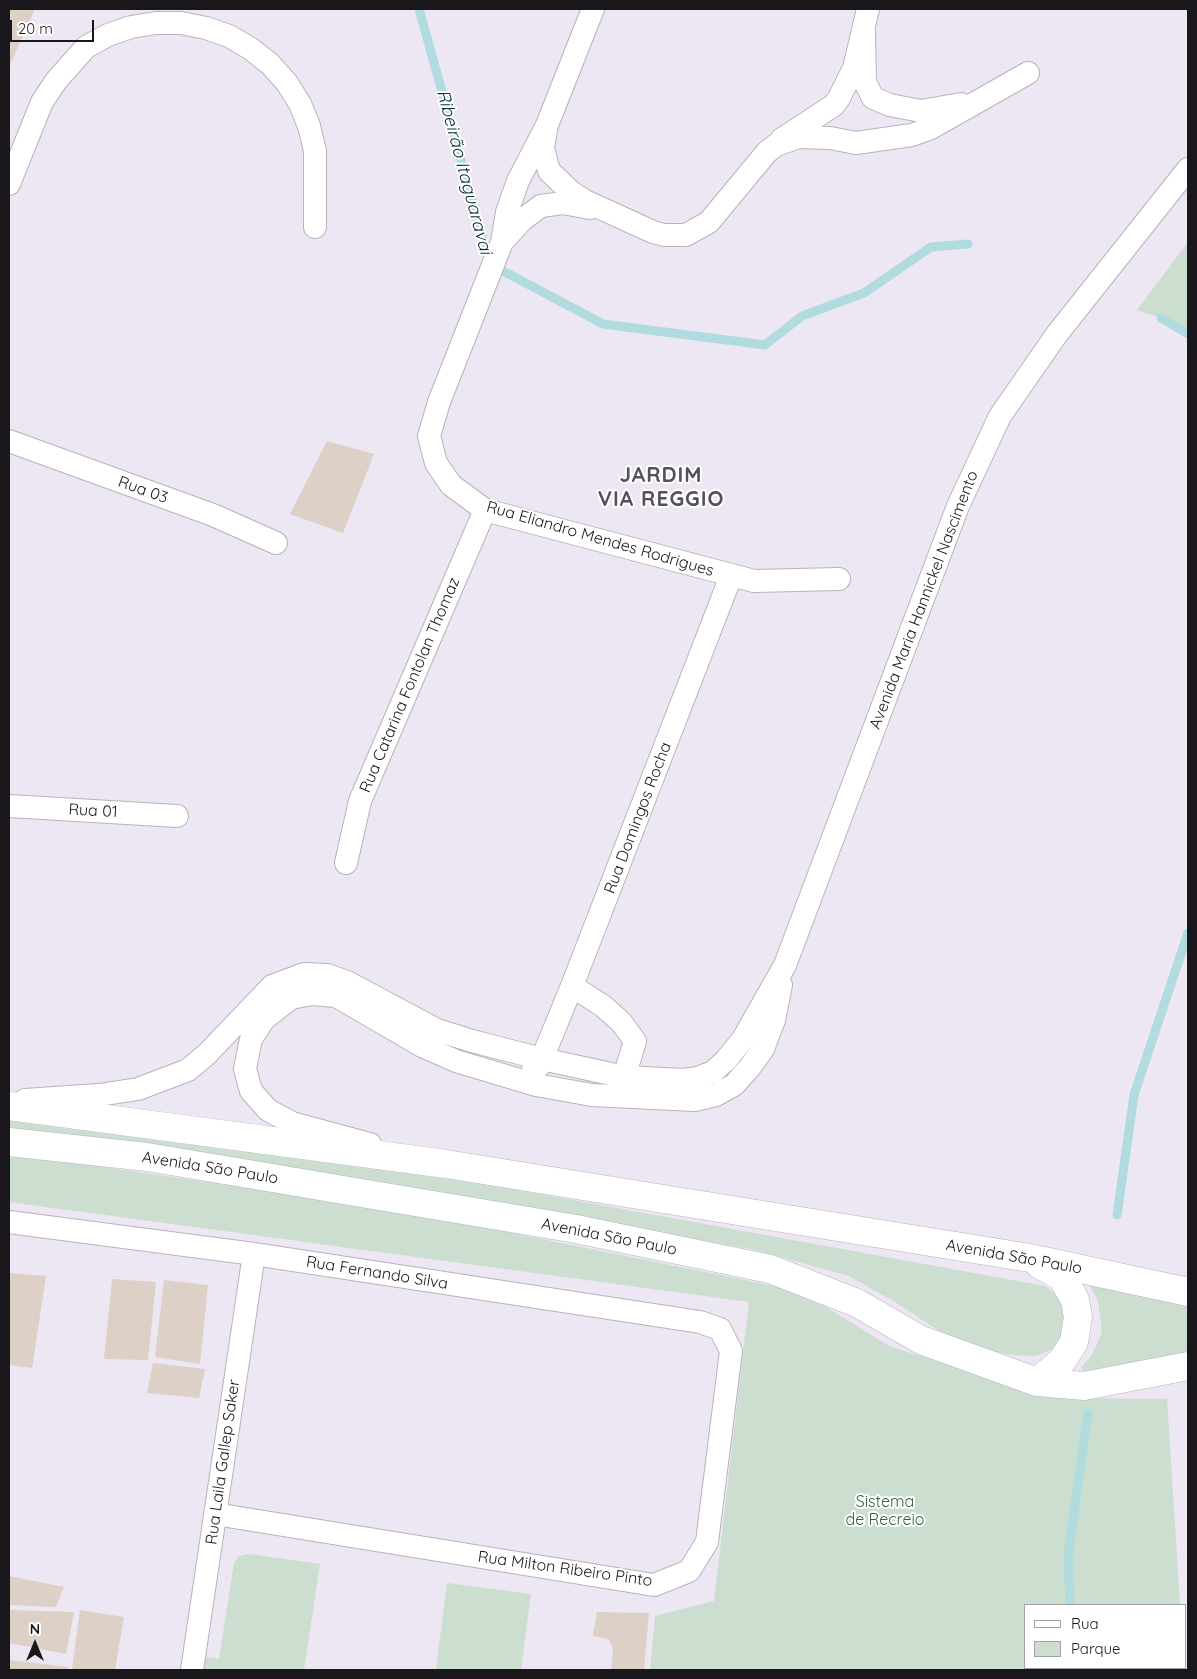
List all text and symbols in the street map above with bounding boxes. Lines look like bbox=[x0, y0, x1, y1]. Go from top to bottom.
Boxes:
scale bar bbox=[12, 10, 96, 42]
text: 20 m bbox=[18, 19, 53, 38]
water label: Ribeirão Itaguaravai bbox=[432, 87, 496, 257]
district label: JARDIM VIA REGGIO bbox=[596, 463, 726, 513]
street label: Avenida Maria Hannickel Nascimento bbox=[866, 468, 982, 732]
street label: Rua 03 bbox=[115, 472, 171, 508]
street label: Rua Eliandro Mendes Rodrigues bbox=[484, 497, 716, 581]
street label: Rua Catarina Fontolan Thomaz bbox=[356, 574, 464, 796]
street label: Rua Domingos Rocha bbox=[600, 739, 676, 897]
street label: Rua 01 bbox=[68, 800, 118, 822]
street label: Avenida São Paulo bbox=[140, 1148, 280, 1188]
street label: Avenida São Paulo bbox=[540, 1214, 678, 1260]
street label: Avenida São Paulo bbox=[944, 1236, 1084, 1278]
street label: Rua Fernando Silva bbox=[305, 1252, 449, 1294]
street label: Rua Laila Gallep Saker bbox=[202, 1378, 244, 1546]
park label: Sistema de Recreio bbox=[845, 1492, 925, 1530]
street label: Rua Milton Ribeiro Pinto bbox=[477, 1547, 653, 1591]
legend bbox=[1024, 1604, 1187, 1669]
text: Rua bbox=[1071, 1614, 1099, 1633]
north arrow bbox=[10, 1619, 60, 1669]
text: N bbox=[30, 1620, 40, 1638]
text: Parque bbox=[1071, 1639, 1121, 1658]

